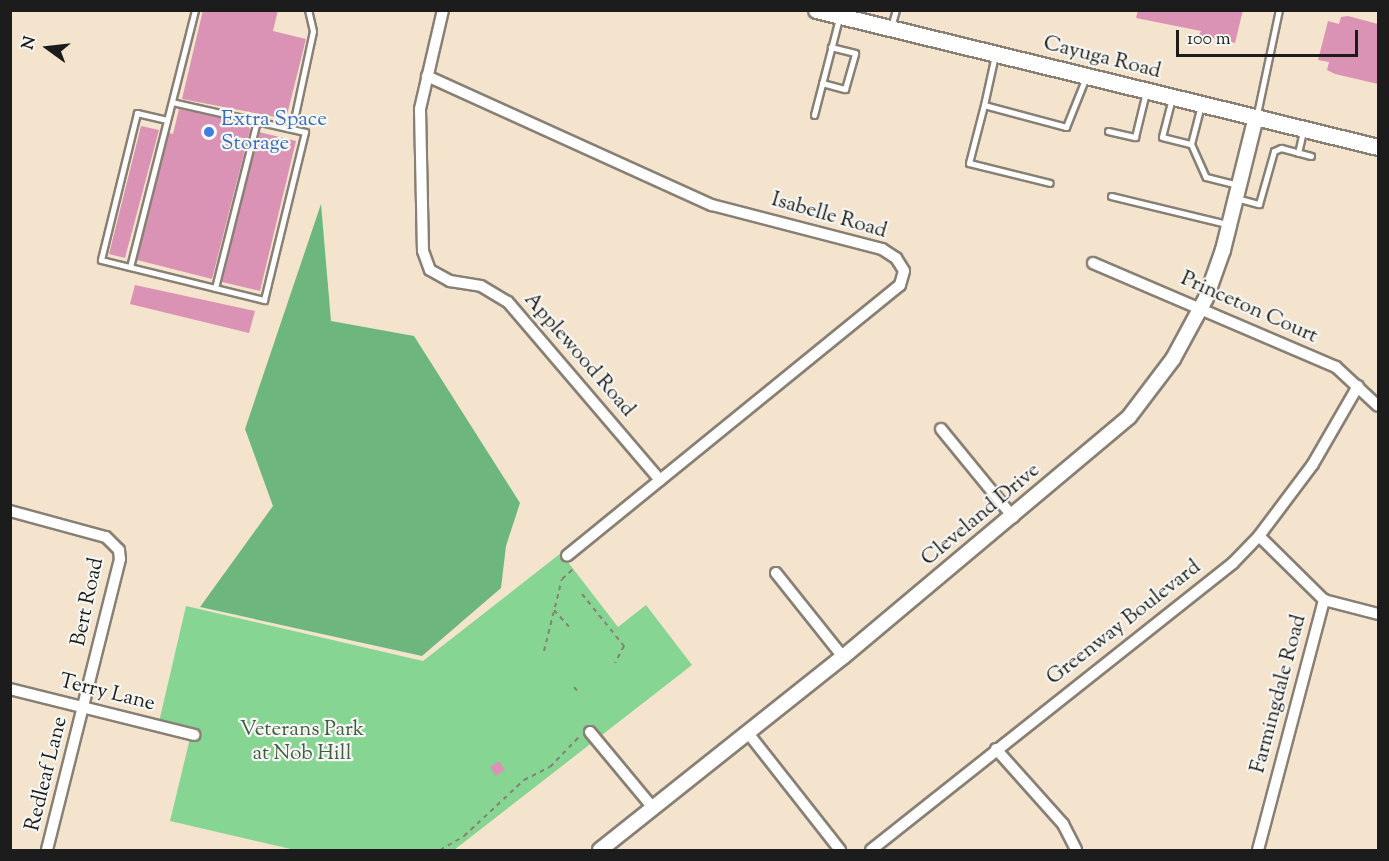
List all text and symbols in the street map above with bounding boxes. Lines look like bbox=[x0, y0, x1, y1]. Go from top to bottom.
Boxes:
north arrow bbox=[18, 18, 78, 78]
scale bar bbox=[1179, 18, 1360, 56]
text: 100 m bbox=[1187, 27, 1231, 53]
street label: Cayuga Road bbox=[1041, 31, 1163, 85]
text: N bbox=[17, 34, 43, 52]
place label: Extra Space Storage bbox=[221, 107, 327, 157]
marker: Extra Space Storage bbox=[202, 125, 216, 139]
street label: Isabelle Road bbox=[768, 188, 890, 244]
street label: Princeton Court bbox=[1177, 267, 1321, 349]
street label: Applewood Road bbox=[518, 288, 640, 422]
street label: Cleveland Drive bbox=[917, 458, 1045, 572]
street label: Bert Road bbox=[66, 555, 110, 649]
street label: Greenway Boulevard bbox=[1042, 555, 1206, 691]
street label: Farmingdale Road bbox=[1246, 612, 1312, 776]
street label: Terry Lane bbox=[57, 669, 157, 717]
street label: Redleaf Lane bbox=[21, 714, 73, 834]
park label: Veterans Park at Nob Hill bbox=[240, 717, 364, 767]

